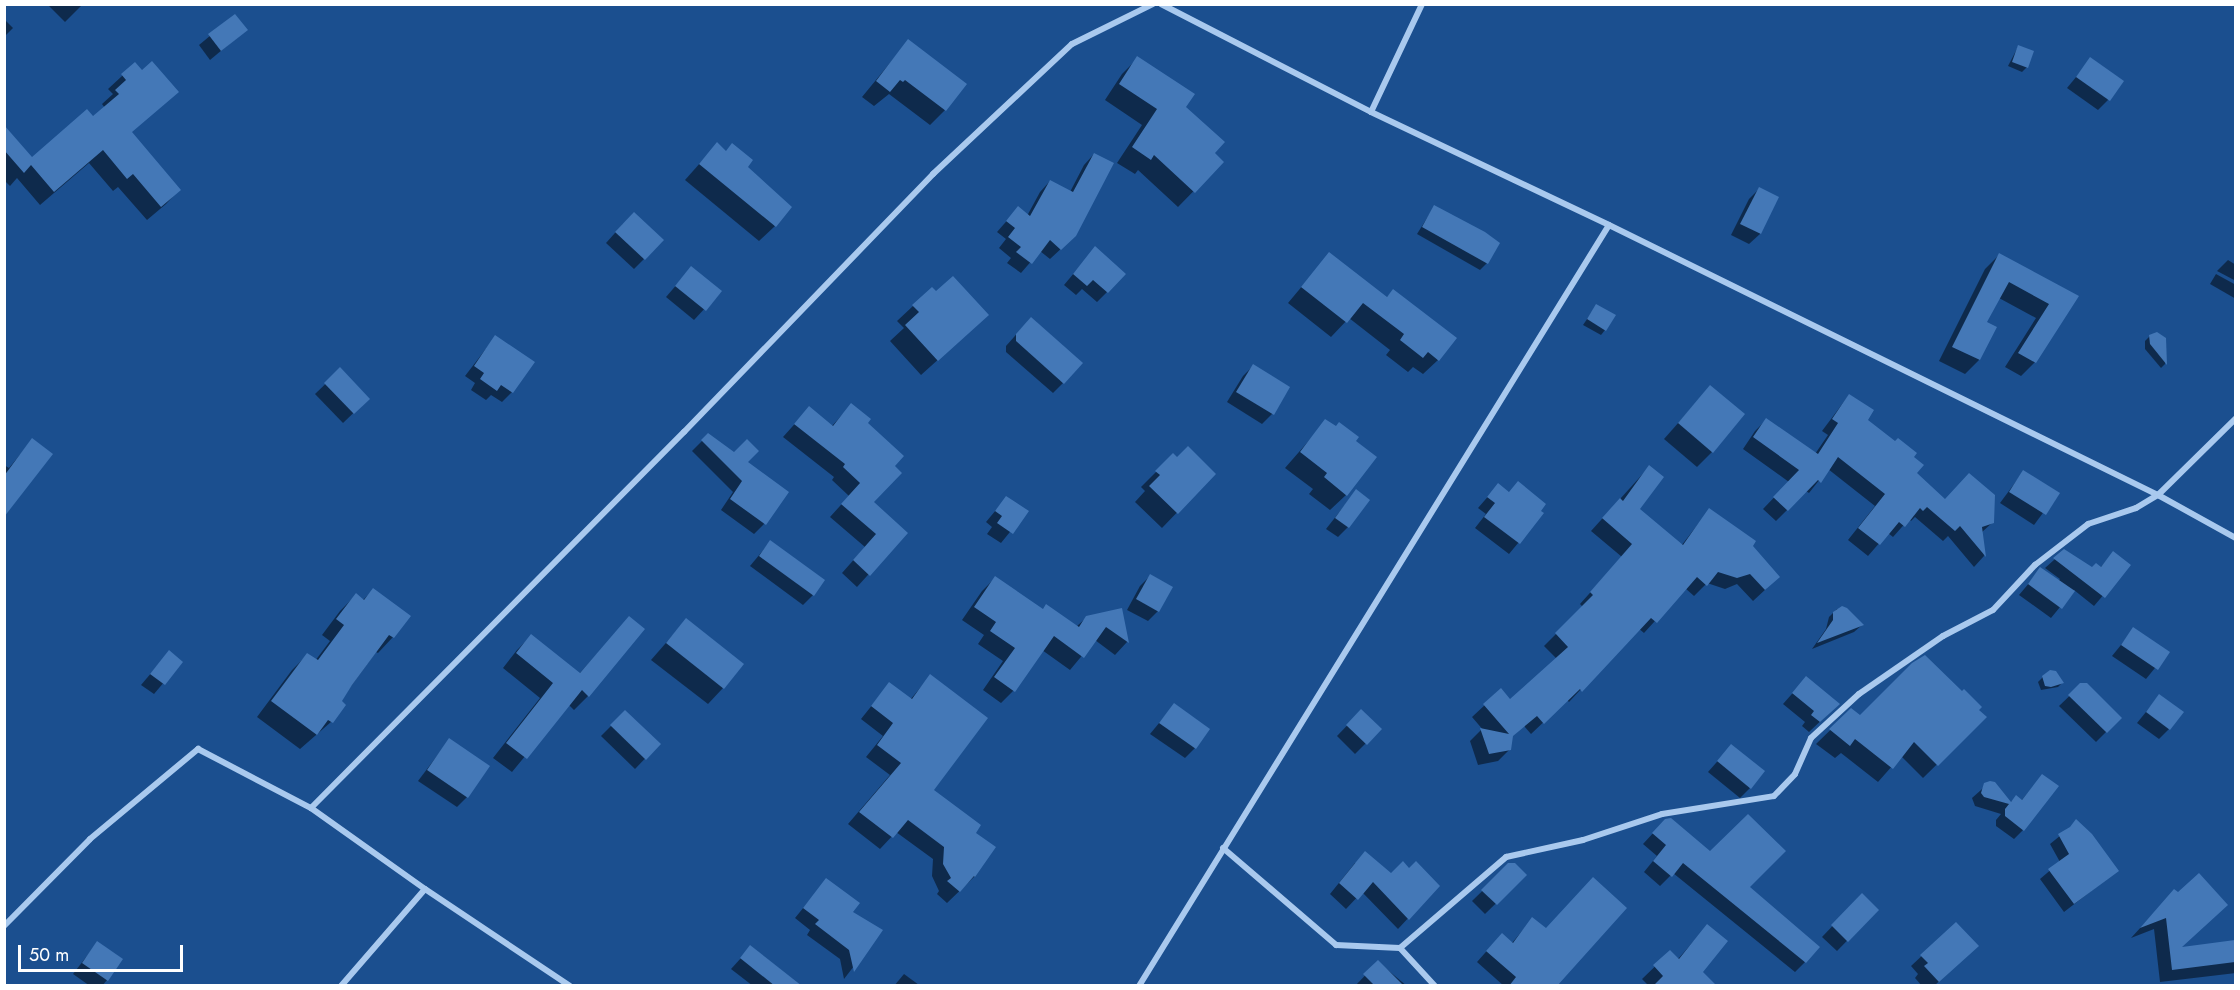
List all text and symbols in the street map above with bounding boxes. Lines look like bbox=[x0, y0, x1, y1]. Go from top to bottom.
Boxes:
scale bar bbox=[21, 933, 186, 971]
text: 50 m bbox=[29, 942, 69, 968]

